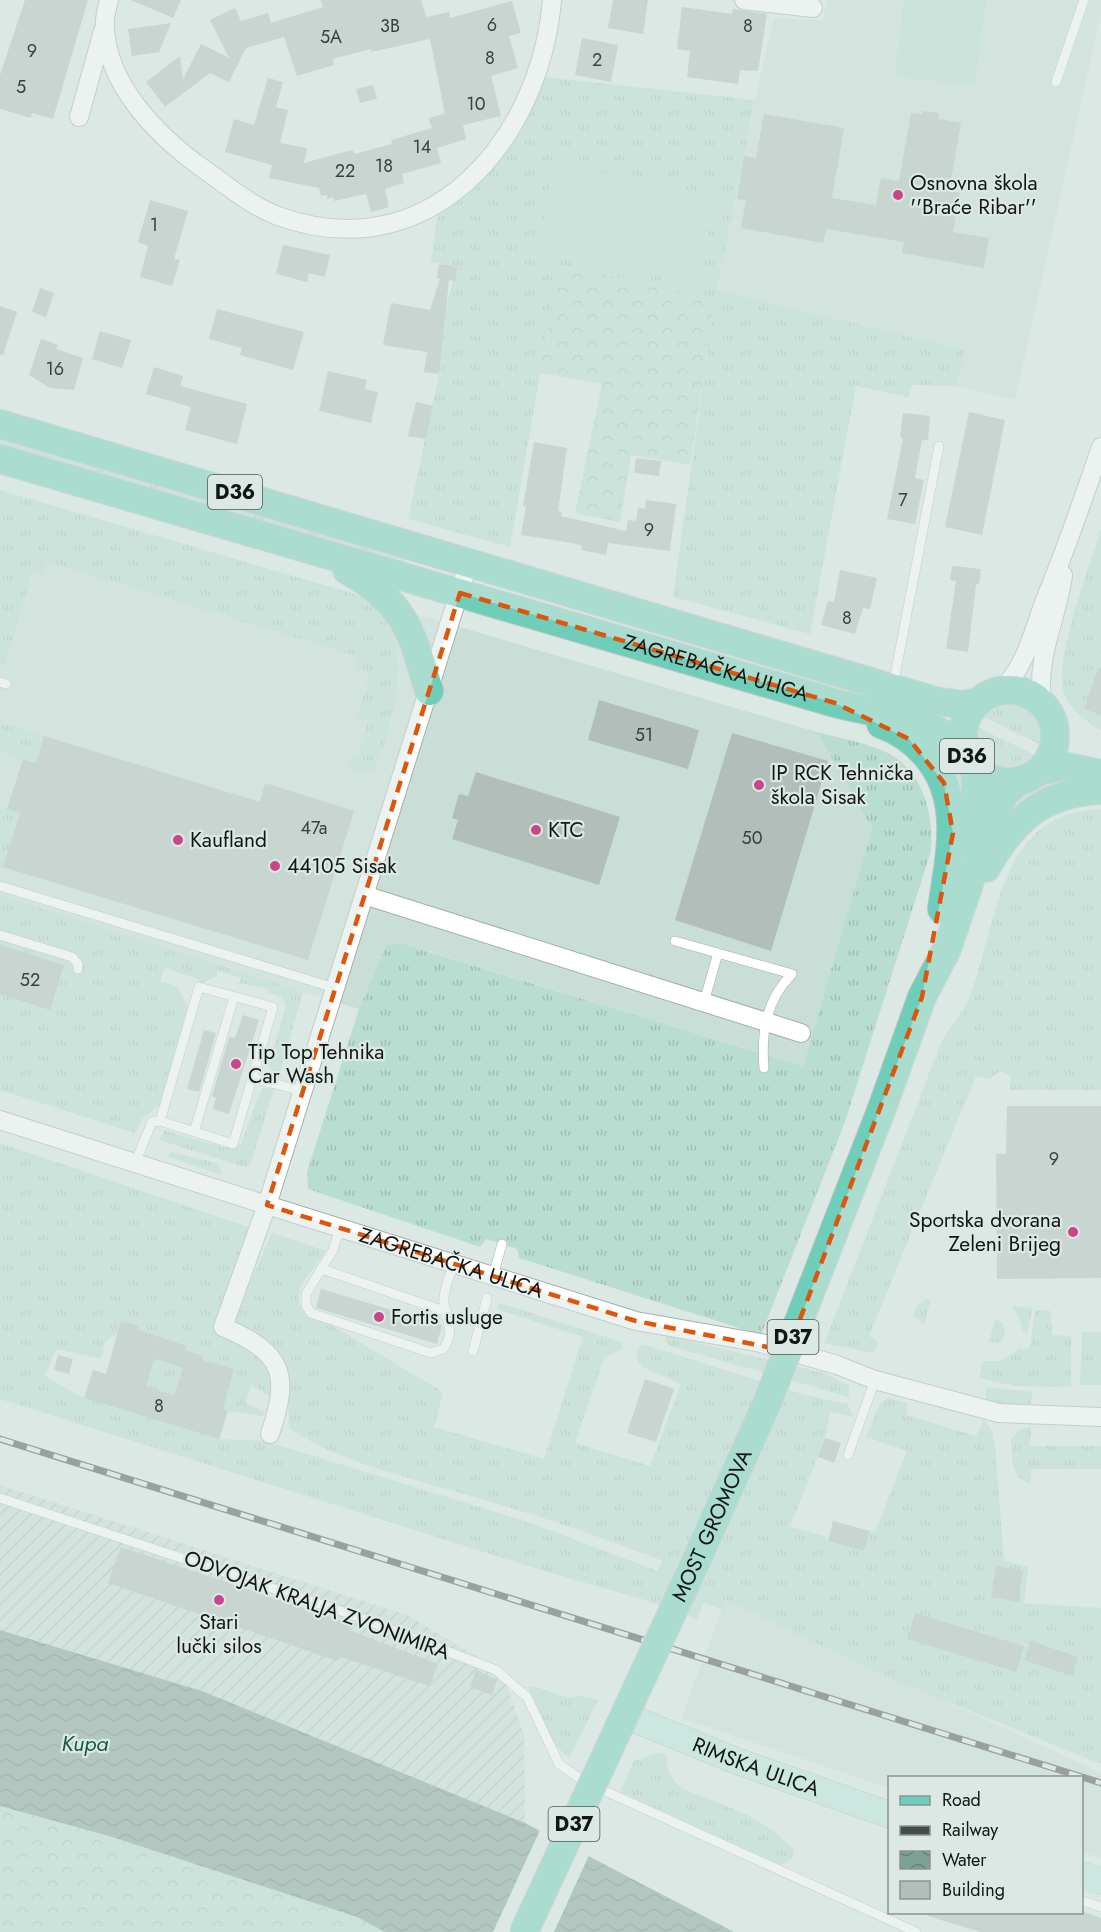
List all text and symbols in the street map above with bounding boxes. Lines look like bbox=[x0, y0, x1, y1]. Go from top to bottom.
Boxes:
house number: 6 bbox=[487, 12, 497, 38]
house number: 3B bbox=[380, 13, 400, 39]
house number: 8 bbox=[743, 13, 753, 39]
house number: 5A bbox=[320, 24, 342, 50]
house number: 9 bbox=[27, 38, 37, 64]
house number: 8 bbox=[485, 45, 495, 71]
house number: 2 bbox=[592, 47, 602, 73]
house number: 5 bbox=[16, 74, 26, 100]
house number: 10 bbox=[467, 91, 486, 117]
house number: 14 bbox=[413, 134, 431, 160]
house number: 18 bbox=[375, 153, 393, 179]
house number: 22 bbox=[335, 158, 355, 184]
place label: Osnovna škola ''Braće Ribar'' bbox=[910, 168, 1038, 222]
marker: Osnovna škola ''Braće Ribar'' bbox=[891, 188, 905, 202]
house number: 1 bbox=[150, 212, 158, 238]
house number: 16 bbox=[46, 356, 64, 382]
road number: D36 bbox=[208, 475, 262, 509]
house number: 7 bbox=[898, 487, 908, 513]
house number: 9 bbox=[644, 517, 654, 543]
house number: 8 bbox=[842, 605, 852, 631]
street label: ZAGREBAČKA ULICA bbox=[620, 627, 812, 709]
house number: 51 bbox=[635, 722, 653, 748]
road number: D36 bbox=[940, 739, 994, 773]
place label: IP RCK Tehnička škola Sisak bbox=[771, 758, 914, 812]
marker: IP RCK Tehnička škola Sisak bbox=[752, 778, 766, 792]
house number: 47a bbox=[301, 815, 327, 841]
place label: KTC bbox=[548, 815, 584, 845]
marker: KTC bbox=[529, 823, 543, 837]
place label: Kaufland bbox=[190, 825, 267, 855]
house number: 50 bbox=[742, 825, 763, 851]
marker: Kaufland bbox=[171, 833, 185, 847]
place label: 44105 Sisak bbox=[287, 851, 397, 881]
marker: 44105 Sisak bbox=[268, 859, 282, 873]
house number: 52 bbox=[20, 967, 40, 993]
place label: Tip Top Tehnika Car Wash bbox=[248, 1037, 384, 1091]
marker: Tip Top Tehnika Car Wash bbox=[229, 1057, 243, 1071]
house number: 9 bbox=[1049, 1146, 1059, 1172]
place label: Sportska dvorana Zeleni Brijeg bbox=[909, 1205, 1061, 1259]
street label: ZAGREBAČKA ULICA bbox=[356, 1220, 547, 1306]
marker: Sportska dvorana Zeleni Brijeg bbox=[1066, 1225, 1080, 1239]
place label: Fortis usluge bbox=[391, 1302, 503, 1332]
marker: Fortis usluge bbox=[372, 1310, 386, 1324]
road number: D37 bbox=[768, 1320, 818, 1354]
house number: 8 bbox=[154, 1393, 164, 1419]
street label: MOST GROMOVA bbox=[664, 1444, 759, 1606]
street label: ODVOJAK KRALJA ZVONIMIRA bbox=[180, 1543, 454, 1667]
marker: Stari lučki silos bbox=[212, 1593, 226, 1607]
place label: Stari lučki silos bbox=[176, 1607, 262, 1661]
water label: Kupa bbox=[62, 1727, 108, 1759]
street label: RIMSKA ULICA bbox=[688, 1730, 824, 1804]
legend bbox=[888, 1776, 1083, 1914]
text: Road bbox=[942, 1787, 981, 1813]
road number: D37 bbox=[548, 1807, 600, 1841]
text: Railway bbox=[942, 1817, 998, 1843]
text: Water bbox=[942, 1847, 987, 1873]
text: Building bbox=[942, 1877, 1005, 1903]

